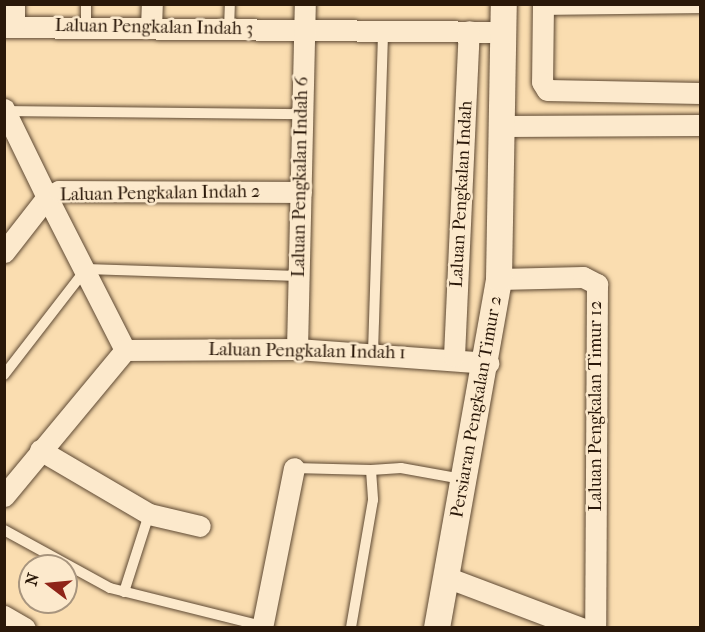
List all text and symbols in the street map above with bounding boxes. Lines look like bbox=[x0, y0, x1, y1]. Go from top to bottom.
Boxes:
street label: Laluan Pengkalan Indah 3 bbox=[55, 15, 253, 41]
street label: Laluan Pengkalan Indah 6 bbox=[288, 76, 314, 278]
street label: Laluan Pengkalan Indah bbox=[446, 100, 478, 288]
street label: Laluan Pengkalan Indah 2 bbox=[60, 181, 260, 207]
street label: Persiaran Pengkalan Timur 2 bbox=[447, 294, 507, 520]
street label: Laluan Pengkalan Timur 12 bbox=[585, 301, 607, 511]
street label: Laluan Pengkalan Indah 1 bbox=[208, 339, 406, 365]
north arrow bbox=[18, 554, 78, 614]
text: N bbox=[21, 571, 43, 588]

